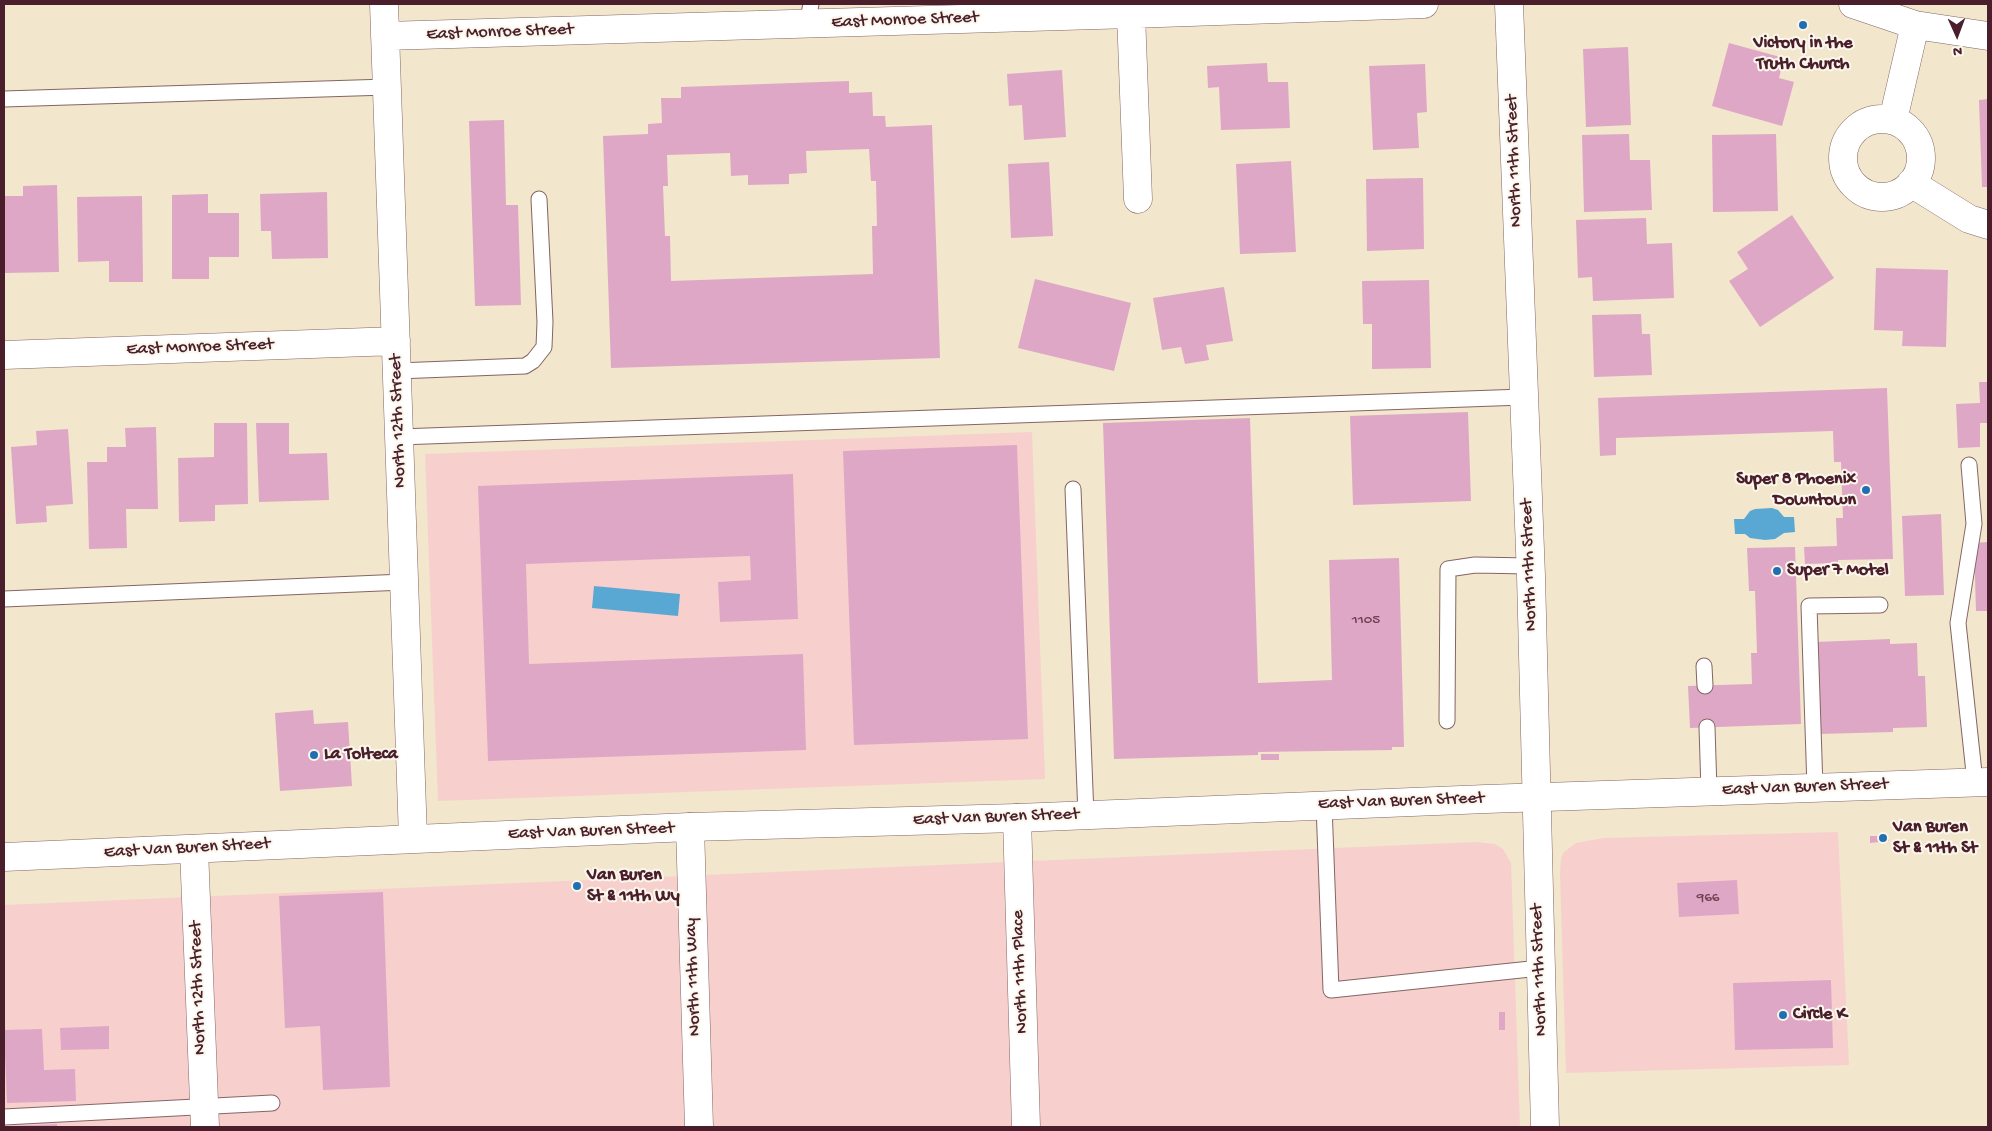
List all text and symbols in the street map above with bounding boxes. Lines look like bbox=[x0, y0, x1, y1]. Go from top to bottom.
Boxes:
street label: East Monroe Street bbox=[831, 8, 979, 34]
north arrow bbox=[1932, 10, 1982, 60]
marker: Victory in the Truth Church bbox=[1797, 19, 1809, 31]
street label: East Monroe Street bbox=[426, 20, 574, 46]
place label: Victory in the Truth Church bbox=[1753, 33, 1853, 76]
text: N bbox=[1953, 42, 1962, 59]
street label: North 11th Street bbox=[1502, 94, 1528, 228]
street label: East Monroe Street bbox=[126, 335, 274, 361]
street label: North 12th Street bbox=[386, 354, 412, 488]
place label: Super 8 Phoenix Downtown bbox=[1736, 469, 1856, 512]
marker: Super 8 Phoenix Downtown bbox=[1860, 484, 1872, 496]
street label: North 11th Street bbox=[1517, 498, 1543, 632]
place label: Super 7 Motel bbox=[1787, 560, 1889, 582]
marker: Super 7 Motel bbox=[1771, 565, 1783, 577]
house number: 1105 bbox=[1352, 612, 1380, 630]
place label: La Tolteca bbox=[324, 744, 398, 766]
marker: La Tolteca bbox=[308, 749, 320, 761]
street label: East Van Buren Street bbox=[1721, 774, 1889, 802]
street label: East Van Buren Street bbox=[1317, 788, 1485, 816]
street label: East Van Buren Street bbox=[912, 804, 1080, 832]
place label: Van Buren St & 11th St bbox=[1893, 817, 1977, 860]
street label: East Van Buren Street bbox=[507, 818, 675, 846]
marker: Van Buren St & 11th St bbox=[1877, 832, 1889, 844]
street label: East Van Buren Street bbox=[103, 834, 271, 864]
place label: Van Buren St & 11th Wy bbox=[587, 865, 679, 908]
marker: Van Buren St & 11th Wy bbox=[571, 880, 583, 892]
house number: 966 bbox=[1697, 890, 1719, 908]
street label: North 11th Street bbox=[1527, 903, 1553, 1037]
street label: North 11th Place bbox=[1008, 910, 1034, 1034]
street label: North 11th Way bbox=[681, 917, 707, 1037]
street label: North 12th Street bbox=[186, 921, 212, 1055]
place label: Circle K bbox=[1793, 1004, 1847, 1026]
marker: Circle K bbox=[1777, 1009, 1789, 1021]

